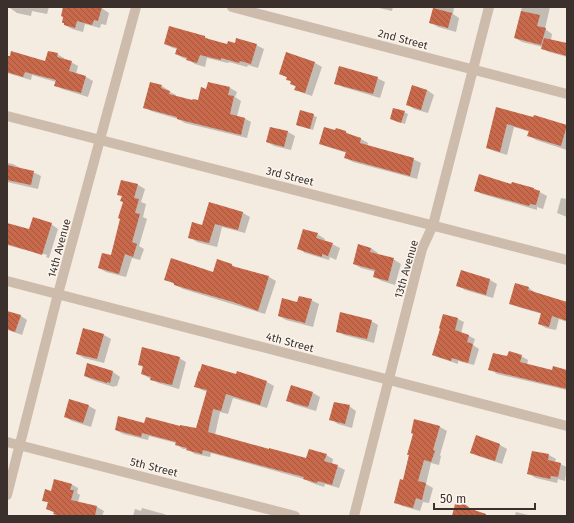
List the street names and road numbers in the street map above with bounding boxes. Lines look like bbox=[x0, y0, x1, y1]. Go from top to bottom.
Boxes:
street label: 2nd Street bbox=[376, 27, 429, 52]
street label: 3rd Street bbox=[265, 164, 315, 189]
street label: 14th Avenue bbox=[45, 217, 74, 279]
street label: 13th Avenue bbox=[392, 238, 421, 300]
street label: 4th Street bbox=[265, 330, 315, 355]
street label: 5th Street bbox=[129, 455, 179, 480]

